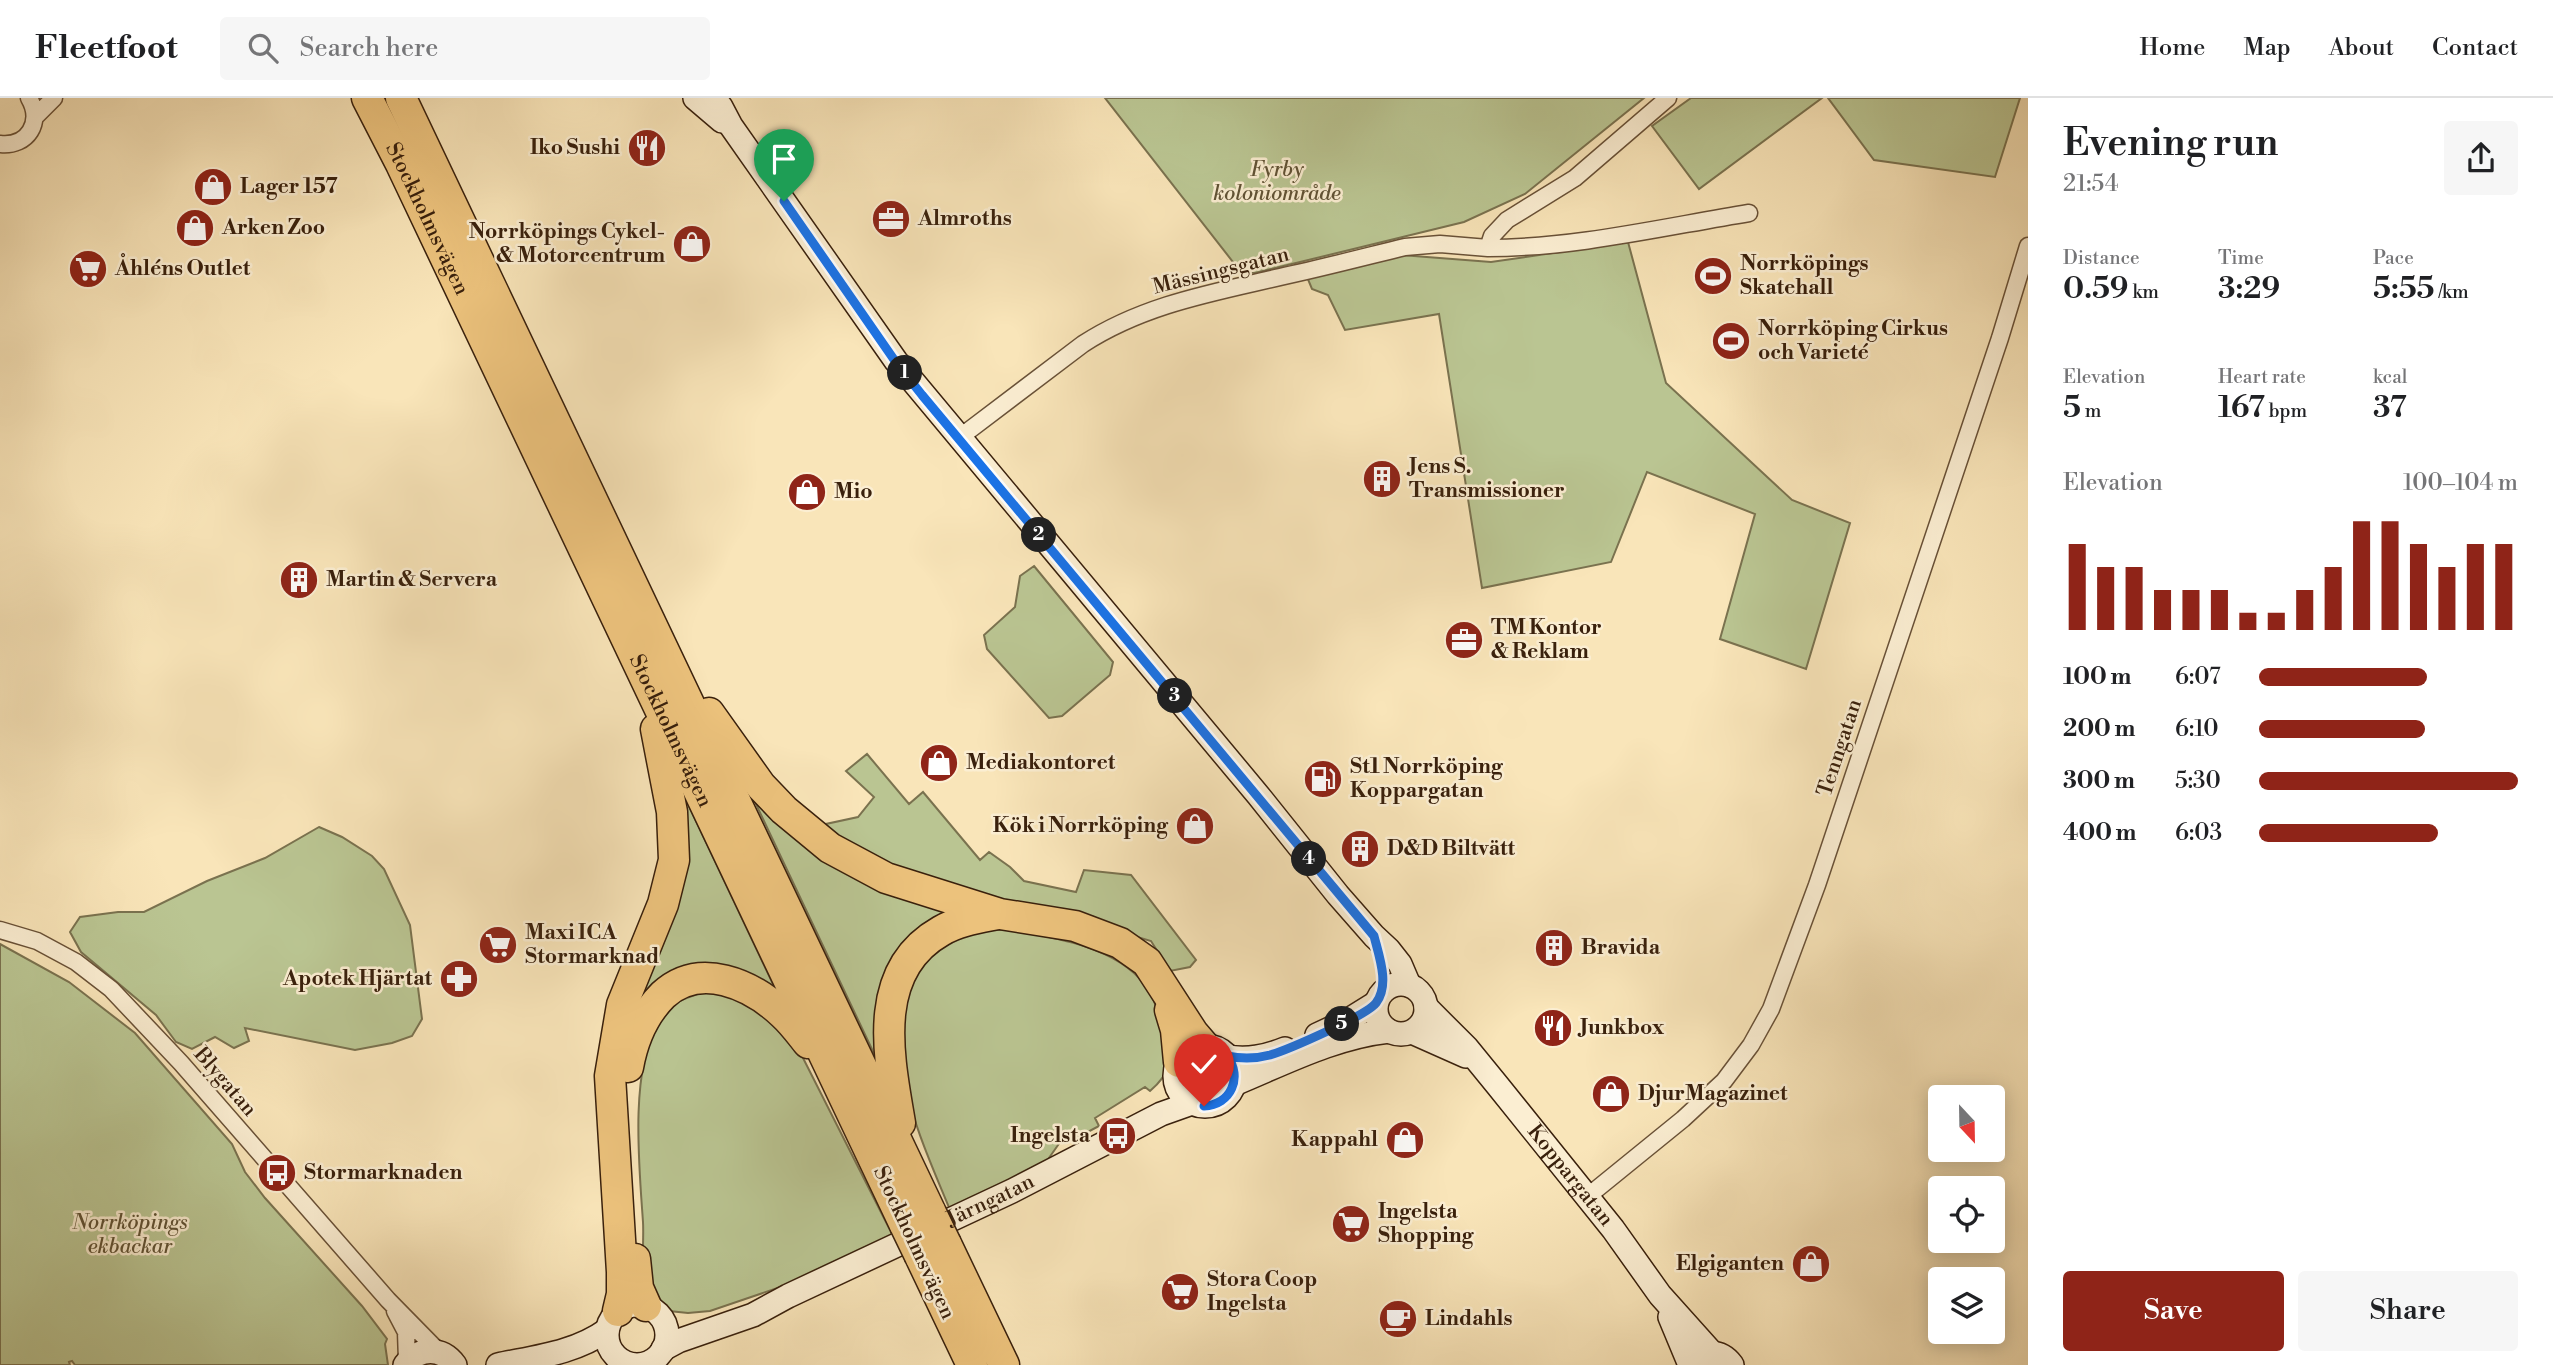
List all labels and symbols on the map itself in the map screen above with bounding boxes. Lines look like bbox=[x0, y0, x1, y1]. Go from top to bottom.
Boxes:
restaurant icon: Iko Sushi bbox=[626, 127, 668, 169]
pin bbox=[754, 129, 814, 201]
place label: Iko Sushi bbox=[530, 135, 620, 161]
street label: Stockholmsvägen bbox=[379, 138, 475, 300]
park label: Fyrby koloniområde bbox=[1213, 157, 1341, 207]
shop icon: Lager 157 bbox=[192, 166, 234, 208]
place label: Lager 157 bbox=[240, 174, 338, 200]
office icon: Almroths bbox=[870, 198, 912, 240]
place label: Almroths bbox=[917, 206, 1012, 232]
shop icon: Arken Zoo bbox=[174, 207, 216, 249]
place label: Arken Zoo bbox=[221, 215, 325, 241]
place label: Norrköpings Cykel- & Motorcentrum bbox=[469, 219, 665, 269]
shop icon: Norrköpings Cykel- & Motorcentrum bbox=[671, 223, 713, 265]
street label: Mässingsgatan bbox=[1150, 241, 1292, 300]
supermarket icon: Åhléns Outlet bbox=[67, 248, 109, 290]
place label: Norrköpings Skatehall bbox=[1740, 251, 1869, 301]
place label: Åhléns Outlet bbox=[114, 253, 251, 282]
sports icon: Norrköpings Skatehall bbox=[1692, 255, 1734, 297]
place label: Norrköping Cirkus och Varieté bbox=[1758, 316, 1948, 366]
sports icon: Norrköping Cirkus och Varieté bbox=[1710, 320, 1752, 362]
pin: 1 bbox=[888, 356, 922, 390]
place label: Jens S. Transmissioner bbox=[1406, 454, 1565, 504]
building icon: Jens S. Transmissioner bbox=[1361, 458, 1403, 500]
shop icon: Mio bbox=[786, 471, 828, 513]
place label: Mio bbox=[834, 479, 873, 505]
pin: 2 bbox=[1021, 518, 1056, 552]
building icon: Martin & Servera bbox=[278, 559, 320, 601]
place label: Martin & Servera bbox=[326, 567, 498, 593]
place label: TM Kontor & Reklam bbox=[1491, 615, 1602, 665]
office icon: TM Kontor & Reklam bbox=[1443, 619, 1485, 661]
street label: Stockholmsvägen bbox=[623, 650, 718, 812]
pin: 3 bbox=[1158, 678, 1192, 714]
street label: Tenngatan bbox=[1812, 696, 1868, 800]
shop icon: Mediakontoret bbox=[918, 742, 960, 784]
place label: Mediakontoret bbox=[966, 750, 1116, 776]
place label: St1 Norrköping Koppargatan bbox=[1350, 754, 1504, 804]
fuel station icon: St1 Norrköping Koppargatan bbox=[1302, 758, 1344, 800]
shop icon: Kök i Norrköping bbox=[1174, 805, 1216, 847]
place label: Kök i Norrköping bbox=[993, 813, 1169, 839]
building icon: D&D Biltvätt bbox=[1339, 828, 1381, 870]
place label: D&D Biltvätt bbox=[1387, 836, 1515, 862]
pin: 4 bbox=[1292, 842, 1326, 876]
place label: Maxi ICA Stormarknad bbox=[525, 920, 659, 970]
supermarket icon: Maxi ICA Stormarknad bbox=[477, 924, 519, 966]
building icon: Bravida bbox=[1533, 927, 1575, 969]
place label: Bravida bbox=[1581, 935, 1661, 961]
pharmacy icon: Apotek Hjärtat bbox=[438, 958, 480, 1000]
place label: Apotek Hjärtat bbox=[282, 966, 433, 992]
pin: 5 bbox=[1324, 1006, 1360, 1042]
restaurant icon: Junkbox bbox=[1532, 1007, 1574, 1049]
place label: Junkbox bbox=[1577, 1015, 1665, 1041]
pin bbox=[1174, 1034, 1234, 1106]
street label: Blygatan bbox=[187, 1041, 262, 1122]
shop icon: DjurMagazinet bbox=[1590, 1073, 1632, 1115]
place label: DjurMagazinet bbox=[1638, 1081, 1788, 1107]
north arrow bbox=[1928, 1085, 2006, 1162]
bus stop icon: Ingelsta bbox=[1096, 1115, 1138, 1157]
shop icon: Kappahl bbox=[1384, 1119, 1426, 1161]
street label: Koppargatan bbox=[1521, 1119, 1619, 1232]
place label: Ingelsta bbox=[1010, 1123, 1091, 1149]
place label: Kappahl bbox=[1291, 1127, 1378, 1153]
bus stop icon: Stormarknaden bbox=[256, 1152, 298, 1194]
place label: Stormarknaden bbox=[304, 1160, 463, 1186]
street label: Stockholmsvägen bbox=[867, 1162, 961, 1324]
street label: Järngatan bbox=[942, 1168, 1039, 1233]
place label: Ingelsta Shopping bbox=[1378, 1199, 1475, 1249]
supermarket icon: Ingelsta Shopping bbox=[1330, 1203, 1372, 1245]
park label: Norrköpings ekbackar bbox=[71, 1210, 188, 1260]
shop icon: Elgiganten bbox=[1790, 1243, 1832, 1285]
place label: Elgiganten bbox=[1676, 1251, 1784, 1277]
place label: Stora Coop Ingelsta bbox=[1207, 1267, 1317, 1317]
supermarket icon: Stora Coop Ingelsta bbox=[1159, 1271, 1201, 1313]
cafe icon: Lindahls bbox=[1377, 1298, 1419, 1340]
place label: Lindahls bbox=[1425, 1306, 1512, 1332]

